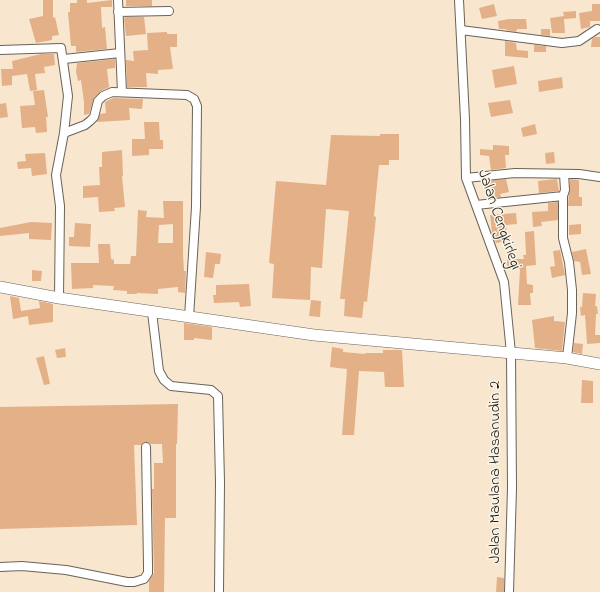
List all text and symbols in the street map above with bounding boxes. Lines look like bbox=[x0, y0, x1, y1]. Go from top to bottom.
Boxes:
street label: Jalan Cengkirlegi bbox=[472, 167, 524, 273]
street label: Jalan Maulana Hasanudin 2 bbox=[486, 381, 506, 563]

